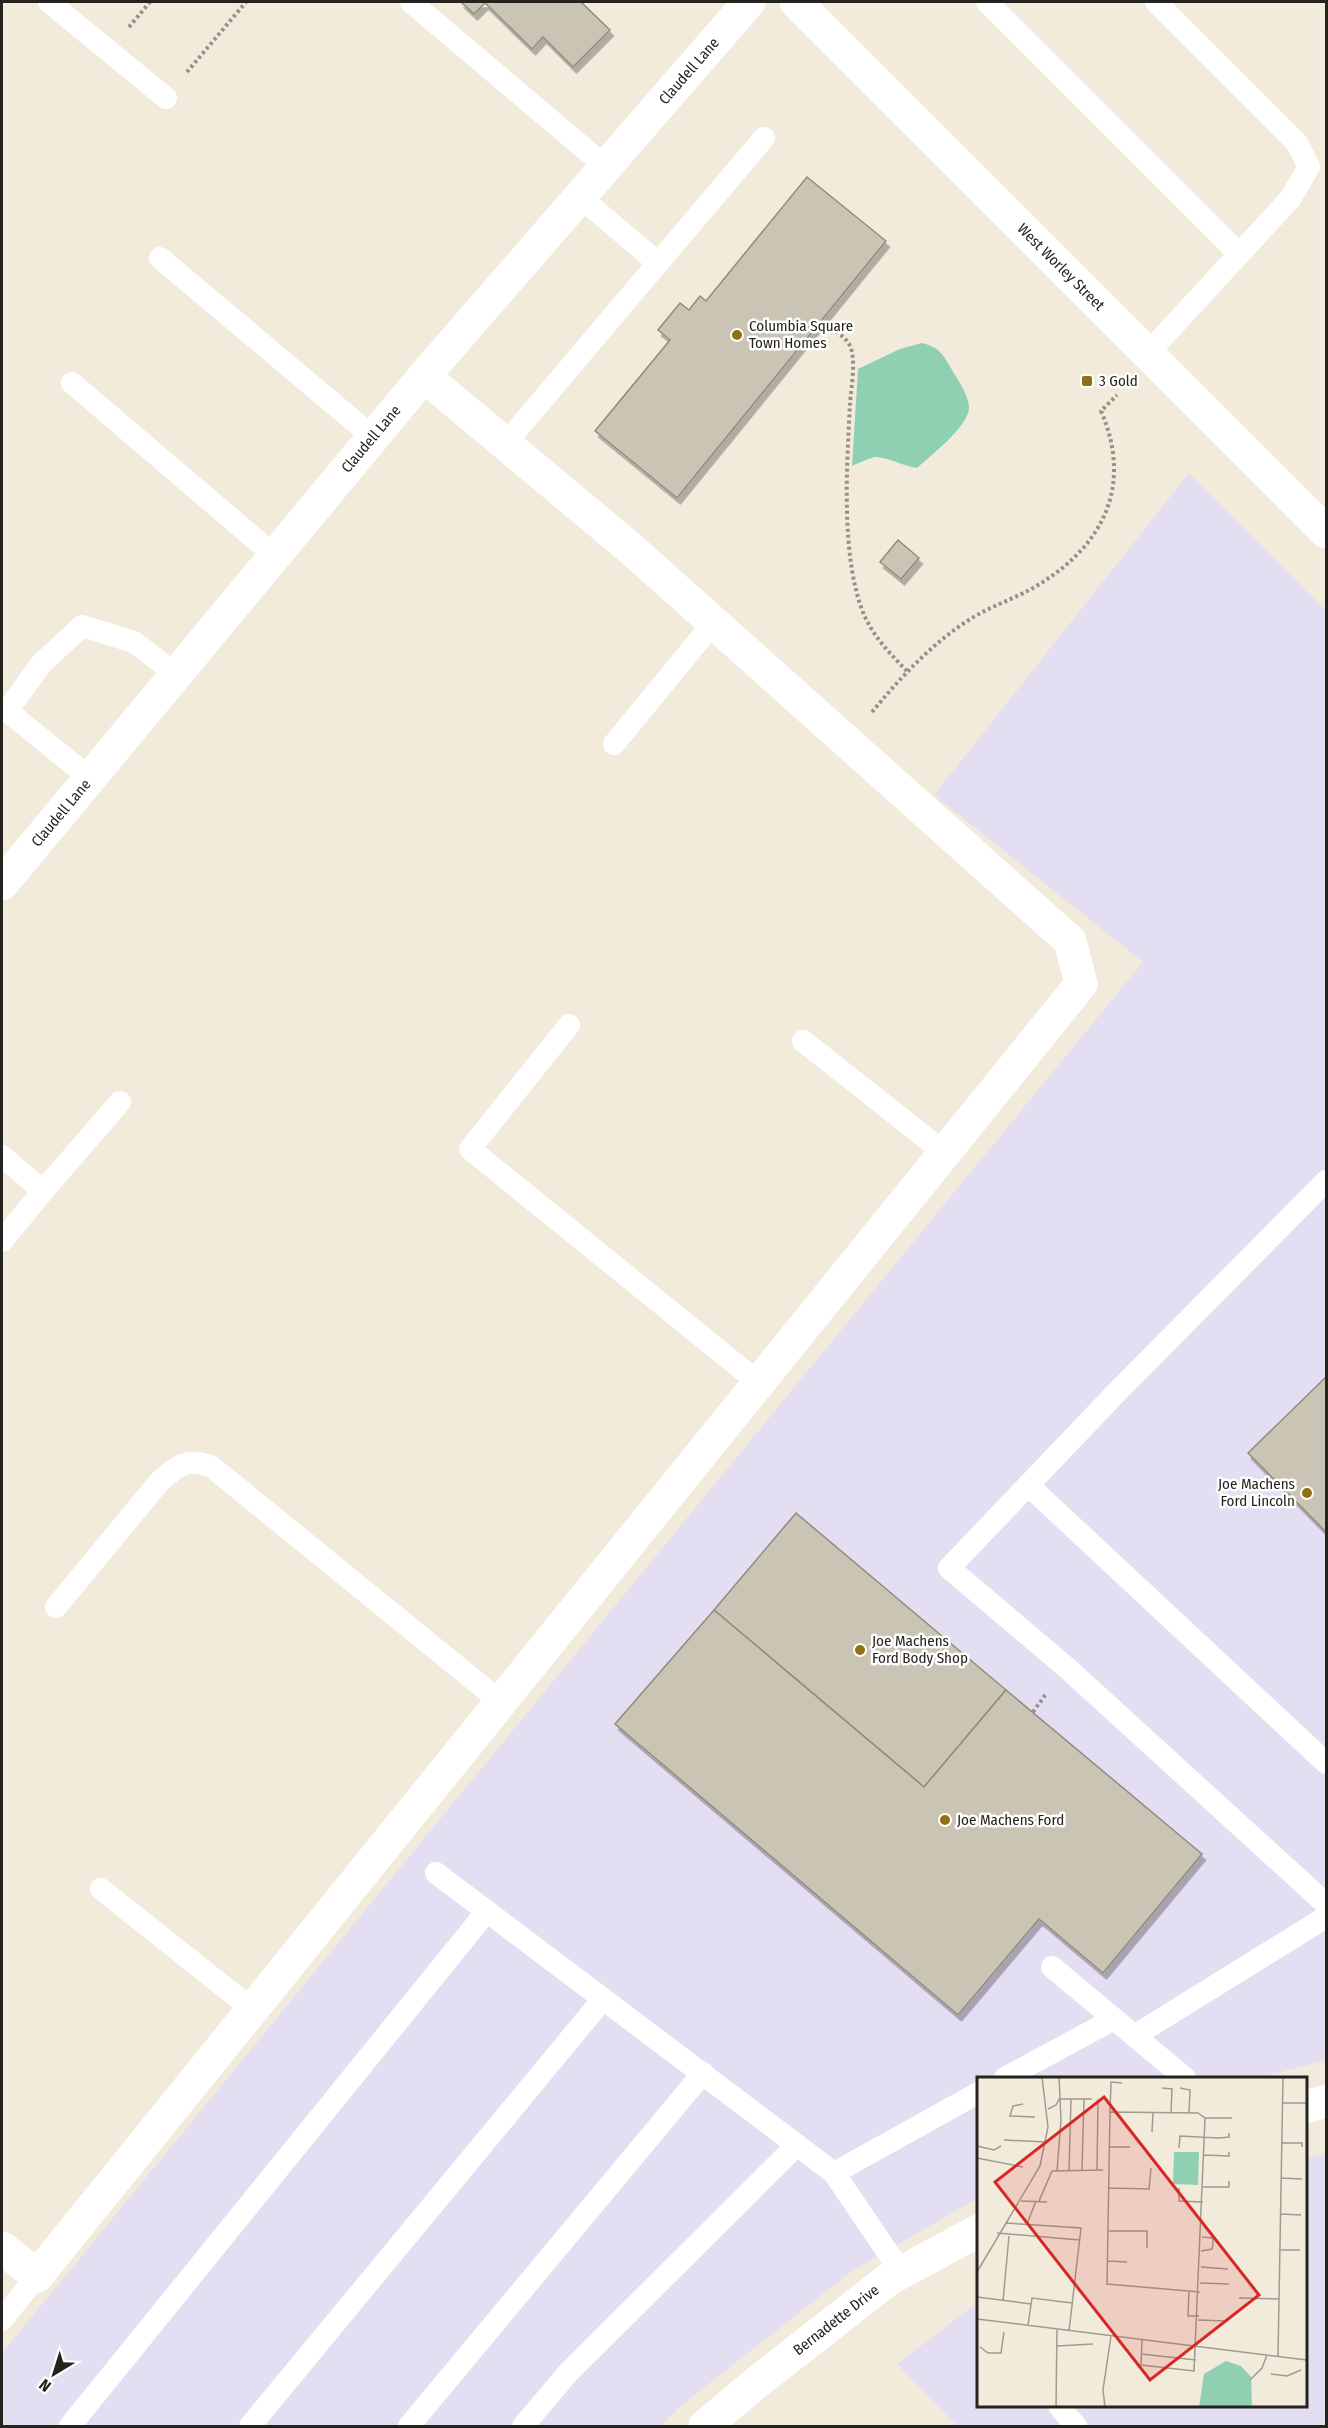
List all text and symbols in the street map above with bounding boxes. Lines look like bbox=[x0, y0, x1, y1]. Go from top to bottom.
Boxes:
street label: Claudell Lane bbox=[655, 34, 723, 108]
street label: West Worley Street bbox=[1014, 220, 1108, 314]
place label: Columbia Square Town Homes bbox=[749, 317, 853, 352]
marker: Columbia Square Town Homes bbox=[730, 328, 744, 342]
place label: 3 Gold bbox=[1099, 372, 1138, 390]
marker: 3 Gold bbox=[1080, 374, 1094, 388]
street label: Claudell Lane bbox=[338, 402, 404, 476]
street label: Claudell Lane bbox=[28, 776, 94, 850]
place label: Joe Machens Ford Lincoln bbox=[1218, 1475, 1295, 1510]
marker: Joe Machens Ford Lincoln bbox=[1300, 1486, 1314, 1500]
place label: Joe Machens Ford Body Shop bbox=[872, 1632, 968, 1667]
marker: Joe Machens Ford Body Shop bbox=[853, 1643, 867, 1657]
place label: Joe Machens Ford bbox=[957, 1811, 1064, 1829]
marker: Joe Machens Ford bbox=[938, 1813, 952, 1827]
inset map bbox=[977, 2077, 1307, 2407]
street label: Bernadette Drive bbox=[790, 2281, 882, 2359]
north arrow bbox=[24, 2344, 84, 2404]
text: N bbox=[35, 2375, 55, 2396]

